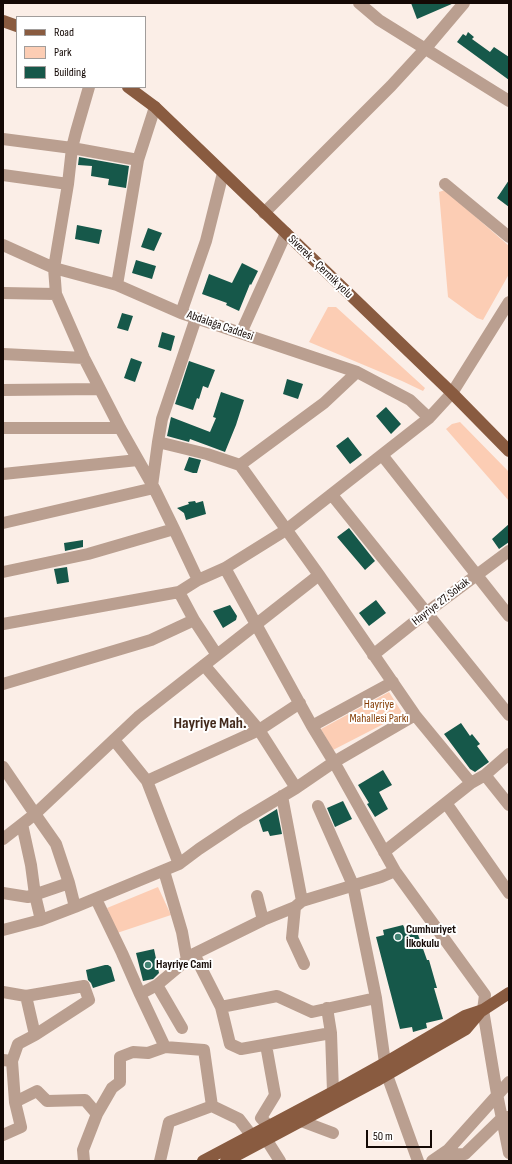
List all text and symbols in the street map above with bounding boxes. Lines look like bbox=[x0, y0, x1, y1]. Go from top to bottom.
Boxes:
legend bbox=[16, 16, 146, 88]
text: Road bbox=[54, 25, 74, 40]
text: Park bbox=[54, 45, 72, 60]
text: Building bbox=[54, 65, 86, 80]
street label: Siverek - Çermik yolu bbox=[284, 232, 356, 302]
street label: Abdalağa Caddesi bbox=[185, 308, 255, 344]
street label: Hayriye 27. Sokak bbox=[409, 575, 473, 629]
park label: Hayriye Mahallesi Parkı bbox=[349, 698, 409, 726]
district label: Hayriye Mah. bbox=[173, 714, 247, 734]
place label: Cumhuriyet İlkokulu bbox=[406, 923, 456, 951]
marker: Cumhuriyet İlkokulu bbox=[393, 932, 403, 942]
place label: Hayriye Cami bbox=[156, 958, 212, 972]
marker: Hayriye Cami bbox=[143, 960, 153, 970]
scale bar bbox=[368, 1122, 434, 1148]
text: 50 m bbox=[373, 1129, 393, 1144]

